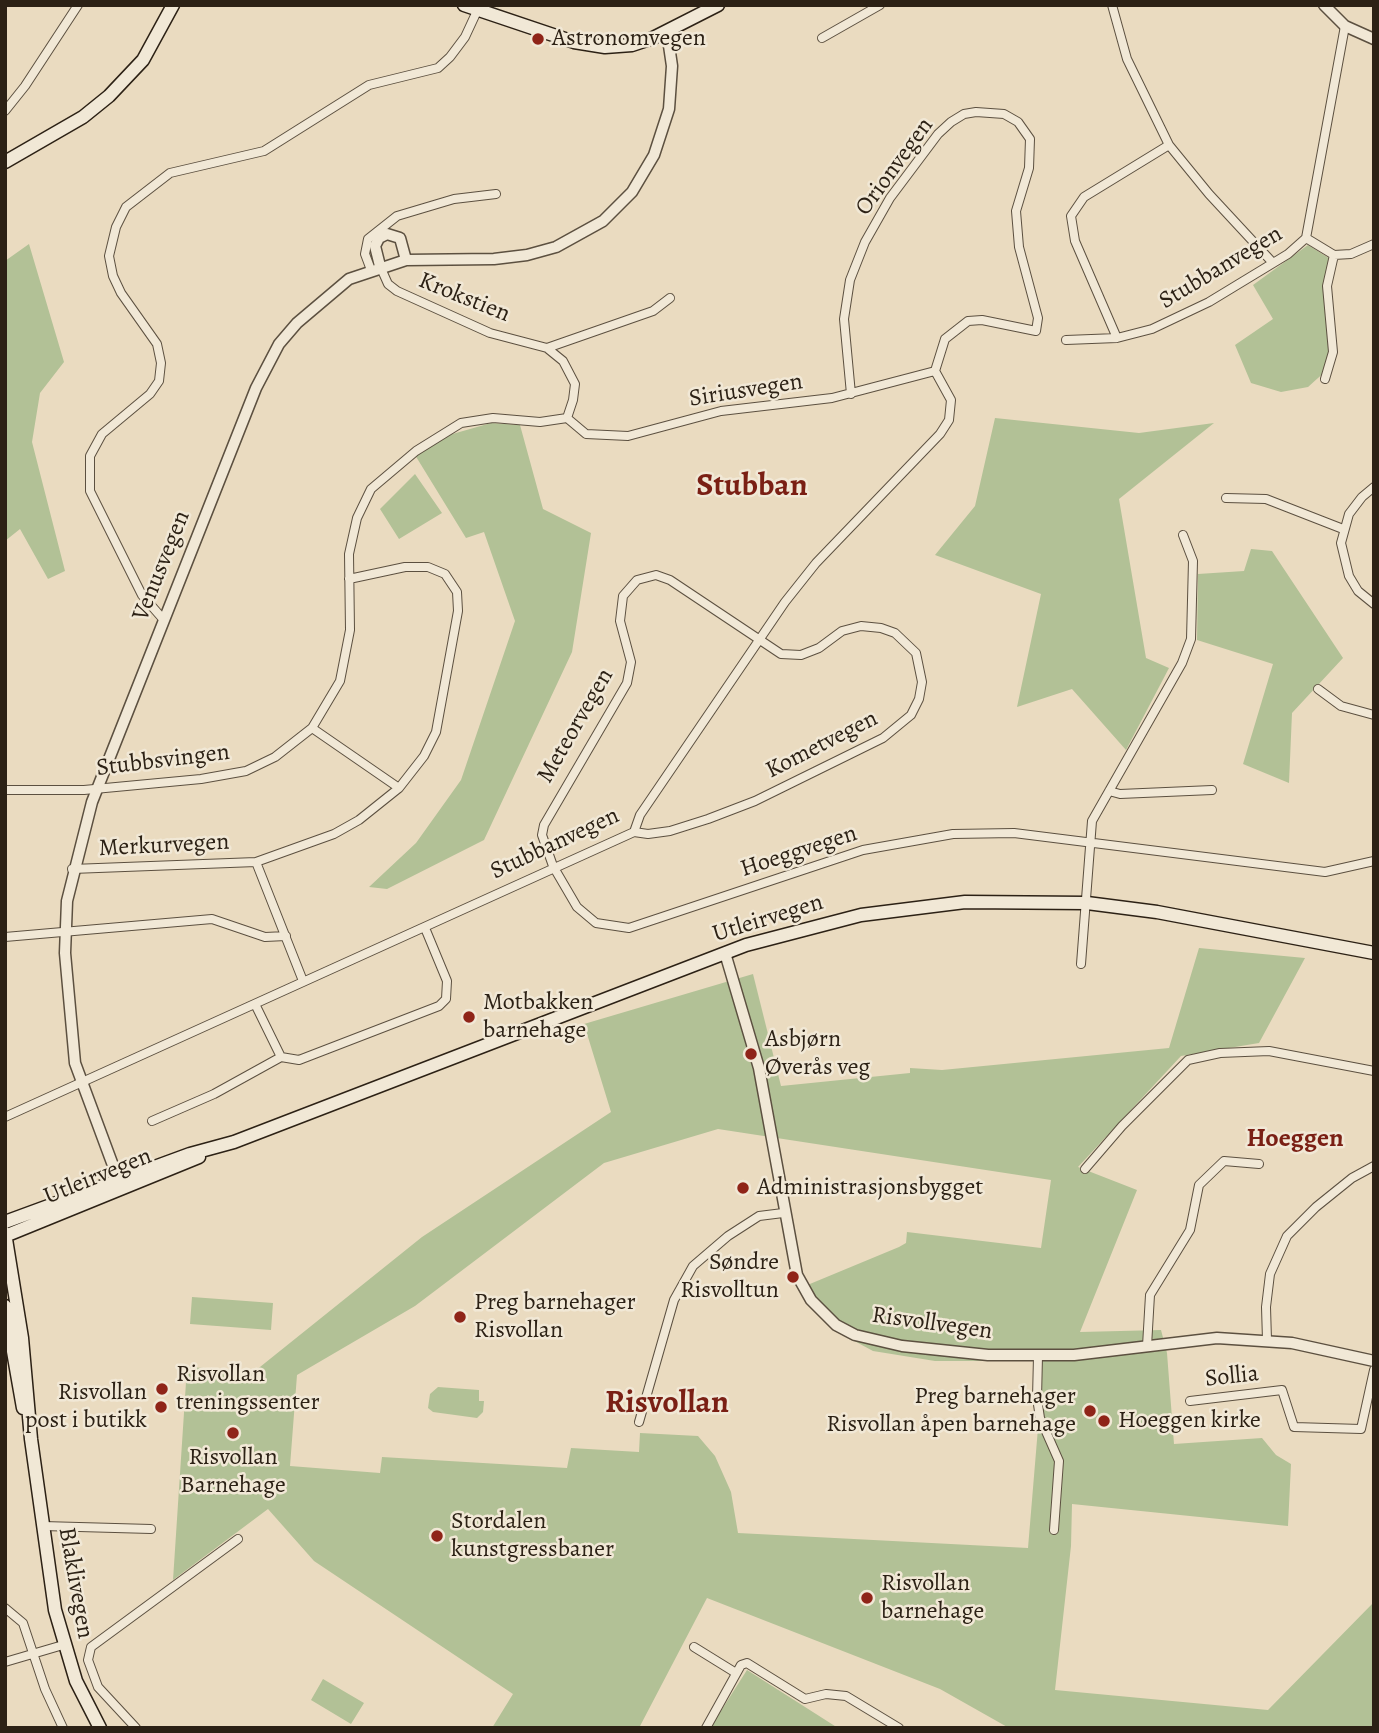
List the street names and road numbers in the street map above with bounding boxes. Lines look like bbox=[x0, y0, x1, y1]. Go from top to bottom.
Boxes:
street label: Orionvegen bbox=[850, 112, 940, 222]
street label: Stubbanvegen bbox=[1154, 220, 1288, 316]
street label: Krokstien bbox=[414, 267, 514, 329]
street label: Siriusvegen bbox=[687, 368, 805, 414]
street label: Venusvegen bbox=[127, 507, 197, 625]
street label: Meteorvegen bbox=[532, 664, 620, 788]
street label: Kometvegen bbox=[761, 705, 883, 785]
street label: Stubbsvingen bbox=[95, 739, 231, 783]
street label: Stubbanvegen bbox=[486, 802, 624, 886]
street label: Hoeggvegen bbox=[737, 820, 861, 884]
street label: Merkurvegen bbox=[98, 828, 230, 864]
street label: Utleirvegen bbox=[709, 889, 827, 949]
street label: Utleirvegen bbox=[40, 1142, 156, 1212]
street label: Risvollvegen bbox=[870, 1301, 994, 1347]
street label: Sollia bbox=[1204, 1360, 1260, 1394]
street label: Blaklivegen bbox=[51, 1525, 99, 1641]

